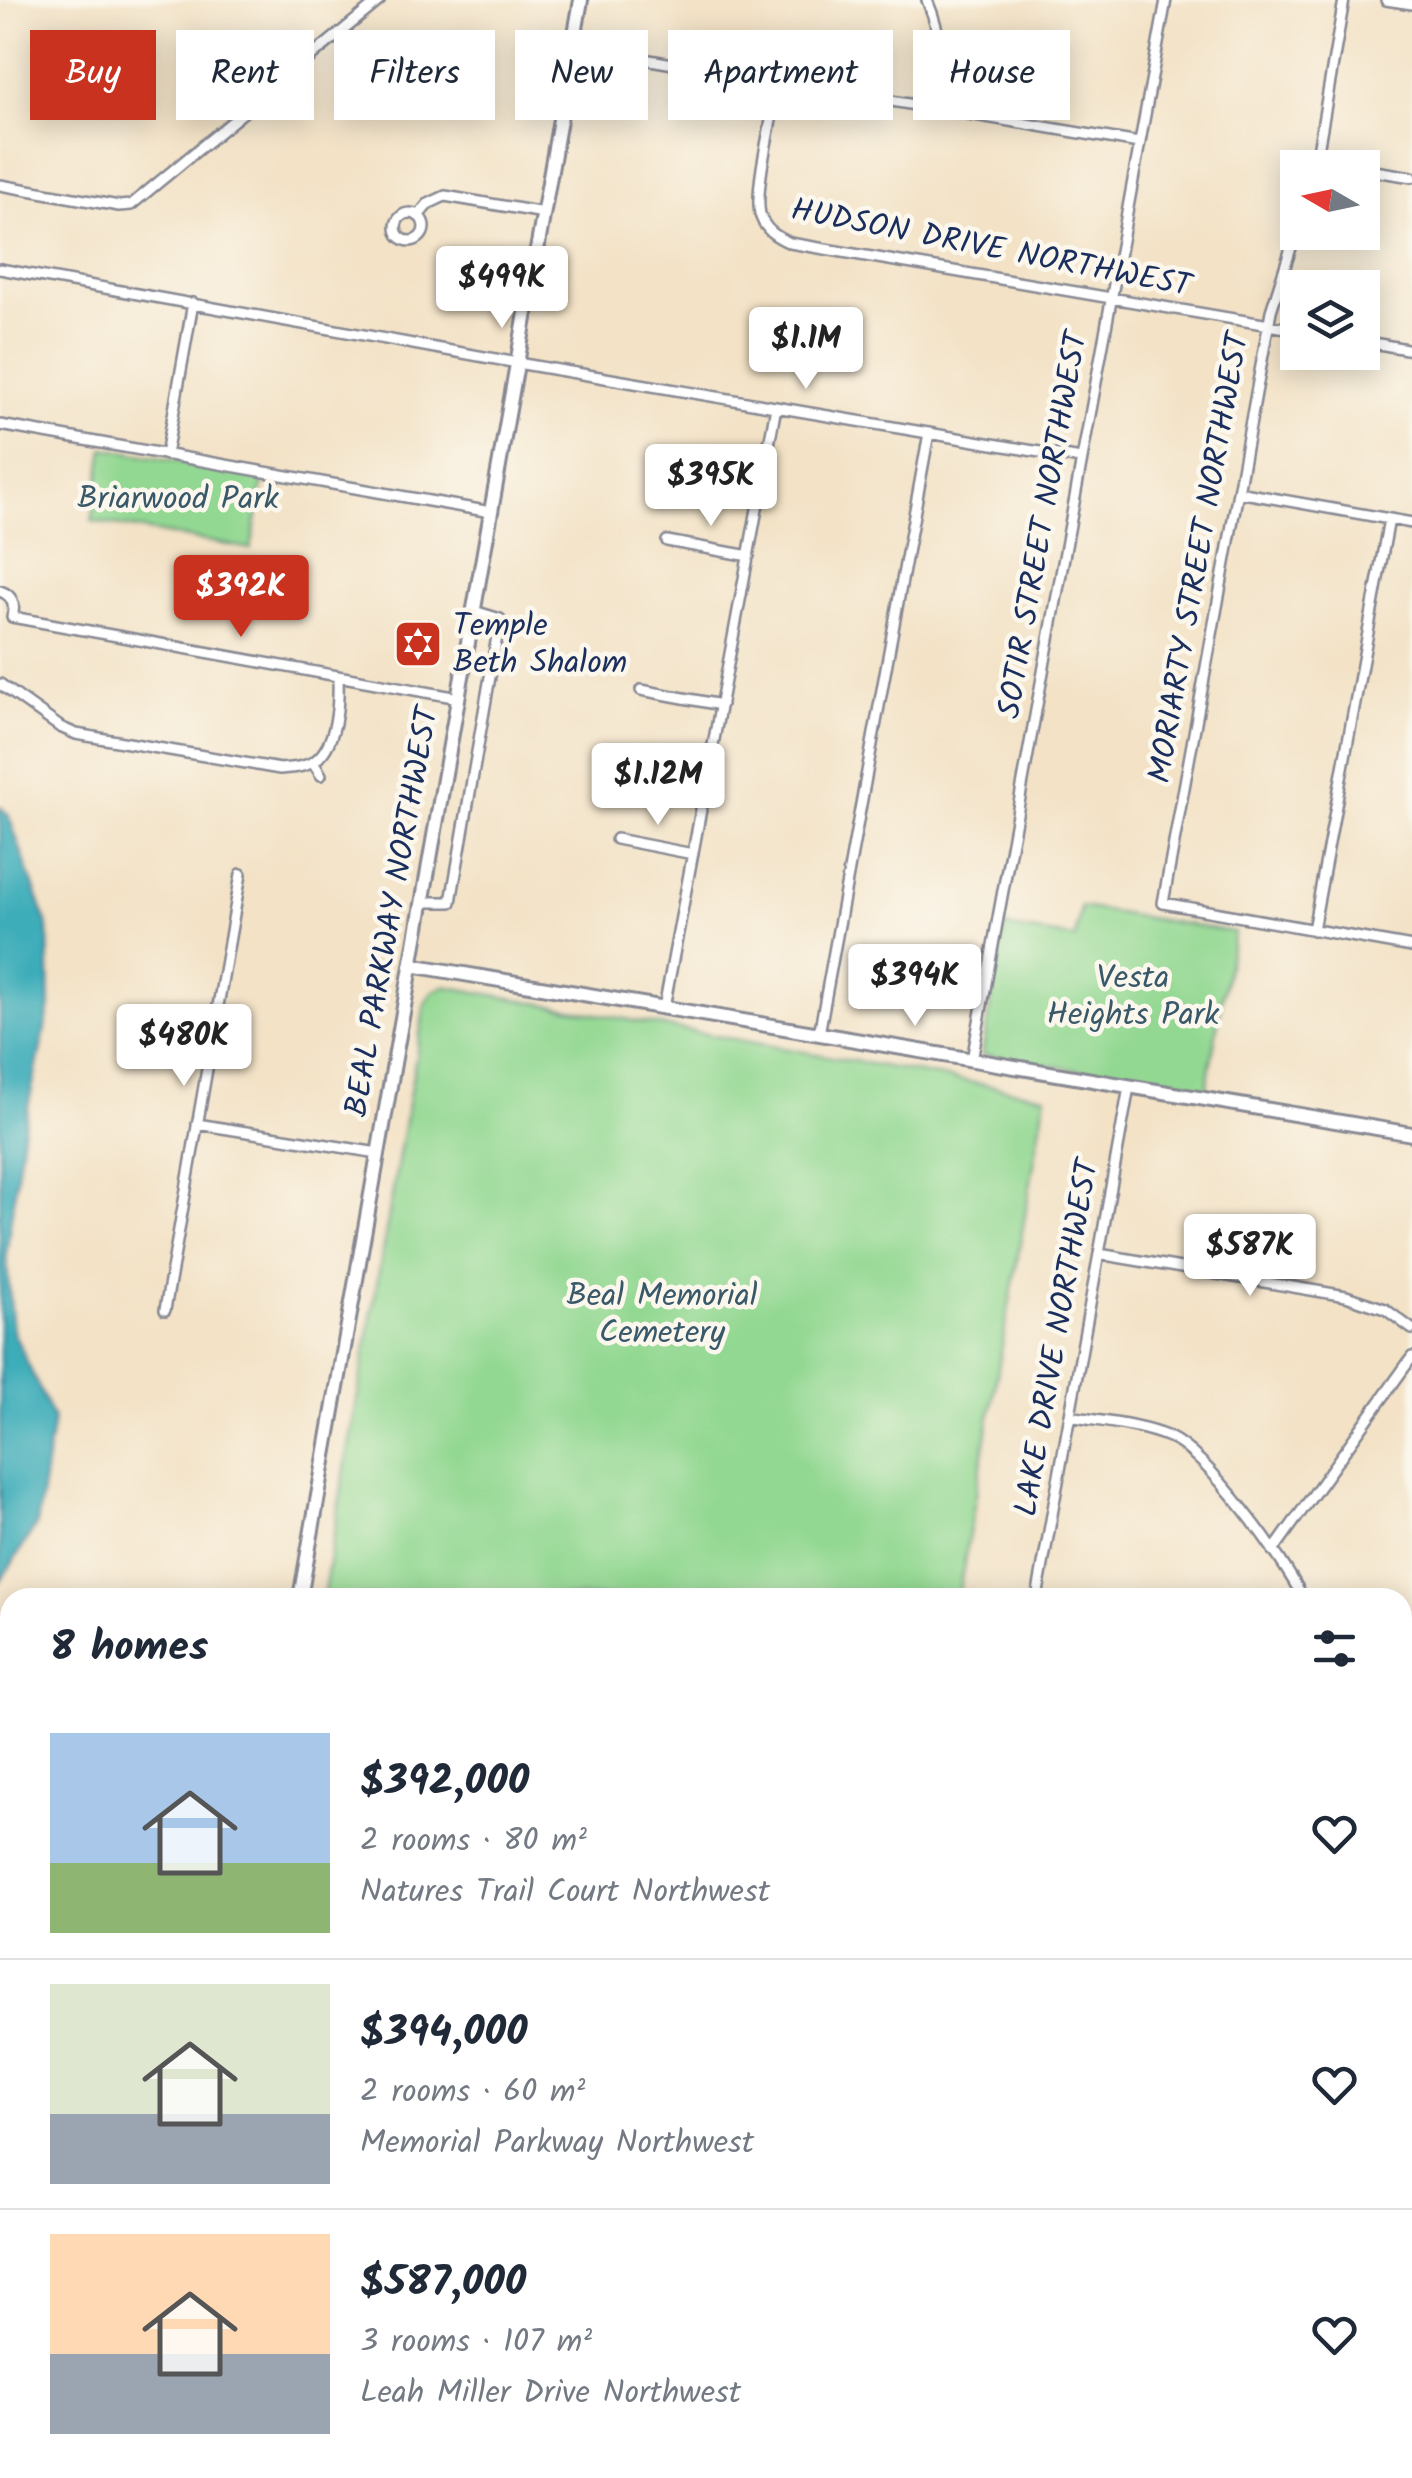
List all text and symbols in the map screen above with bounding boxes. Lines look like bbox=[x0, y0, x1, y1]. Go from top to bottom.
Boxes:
chip: Buy bbox=[30, 30, 156, 120]
chip: Rent bbox=[176, 30, 314, 120]
chip: Filters bbox=[334, 30, 495, 120]
chip: New bbox=[515, 30, 648, 120]
chip: Apartment bbox=[668, 30, 893, 120]
chip: House bbox=[913, 30, 1070, 120]
north arrow bbox=[1280, 150, 1380, 250]
map controls bbox=[1280, 150, 1380, 370]
street label: HUDSON DRIVE NORTHWEST bbox=[787, 185, 1198, 313]
pin: $499K bbox=[432, 246, 572, 331]
text: $499K bbox=[458, 253, 546, 304]
button: layers bbox=[1280, 270, 1380, 370]
pin: $1.1M bbox=[736, 307, 876, 392]
text: $1.1M bbox=[771, 314, 841, 365]
street label: SOTIR STREET NORTHWEST bbox=[985, 325, 1104, 722]
street label: MORIARTY STREET NORTHWEST bbox=[1135, 326, 1265, 787]
pin: $395K bbox=[641, 444, 781, 529]
text: $395K bbox=[667, 451, 755, 502]
park label: Briarwood Park bbox=[77, 474, 280, 525]
pin: $392K bbox=[171, 555, 311, 640]
text: $392K bbox=[196, 562, 286, 613]
place label: Temple Beth Shalom bbox=[453, 601, 627, 689]
synagogue icon: Temple Beth Shalom bbox=[392, 618, 444, 670]
street label: BEAL PARKWAY NORTHWEST bbox=[332, 700, 455, 1121]
pin: $1.12M bbox=[577, 743, 739, 828]
text: $1.12M bbox=[614, 750, 702, 801]
pin: $394K bbox=[845, 944, 985, 1029]
text: $394K bbox=[870, 951, 960, 1002]
park label: Vesta Heights Park bbox=[1047, 953, 1220, 1041]
pin: $480K bbox=[114, 1004, 254, 1089]
text: $480K bbox=[139, 1011, 229, 1062]
street label: LAKE DRIVE NORTHWEST bbox=[1001, 1153, 1115, 1520]
pin: $587K bbox=[1180, 1214, 1320, 1299]
text: $587K bbox=[1206, 1221, 1294, 1272]
park label: Beal Memorial Cemetery bbox=[566, 1271, 758, 1359]
text: 8 homes bbox=[50, 1615, 208, 1682]
icon: filters bbox=[1307, 1621, 1362, 1676]
text: $392,000 bbox=[360, 1749, 529, 1816]
icon: home bbox=[130, 1773, 250, 1893]
icon: heart bbox=[1307, 1806, 1362, 1861]
text: 2 rooms · 80 m² bbox=[360, 1816, 587, 1867]
text: Natures Trail Court Northwest bbox=[360, 1867, 770, 1918]
text: $394,000 bbox=[360, 2000, 528, 2067]
icon: home bbox=[130, 2024, 250, 2144]
icon: heart bbox=[1307, 2057, 1362, 2112]
text: 2 rooms · 60 m² bbox=[360, 2067, 585, 2118]
text: Memorial Parkway Northwest bbox=[360, 2118, 754, 2169]
text: $587,000 bbox=[360, 2250, 526, 2317]
icon: home bbox=[130, 2274, 250, 2394]
icon: heart bbox=[1307, 2307, 1362, 2362]
text: 3 rooms · 107 m² bbox=[360, 2317, 592, 2368]
text: Leah Miller Drive Northwest bbox=[360, 2368, 741, 2419]

